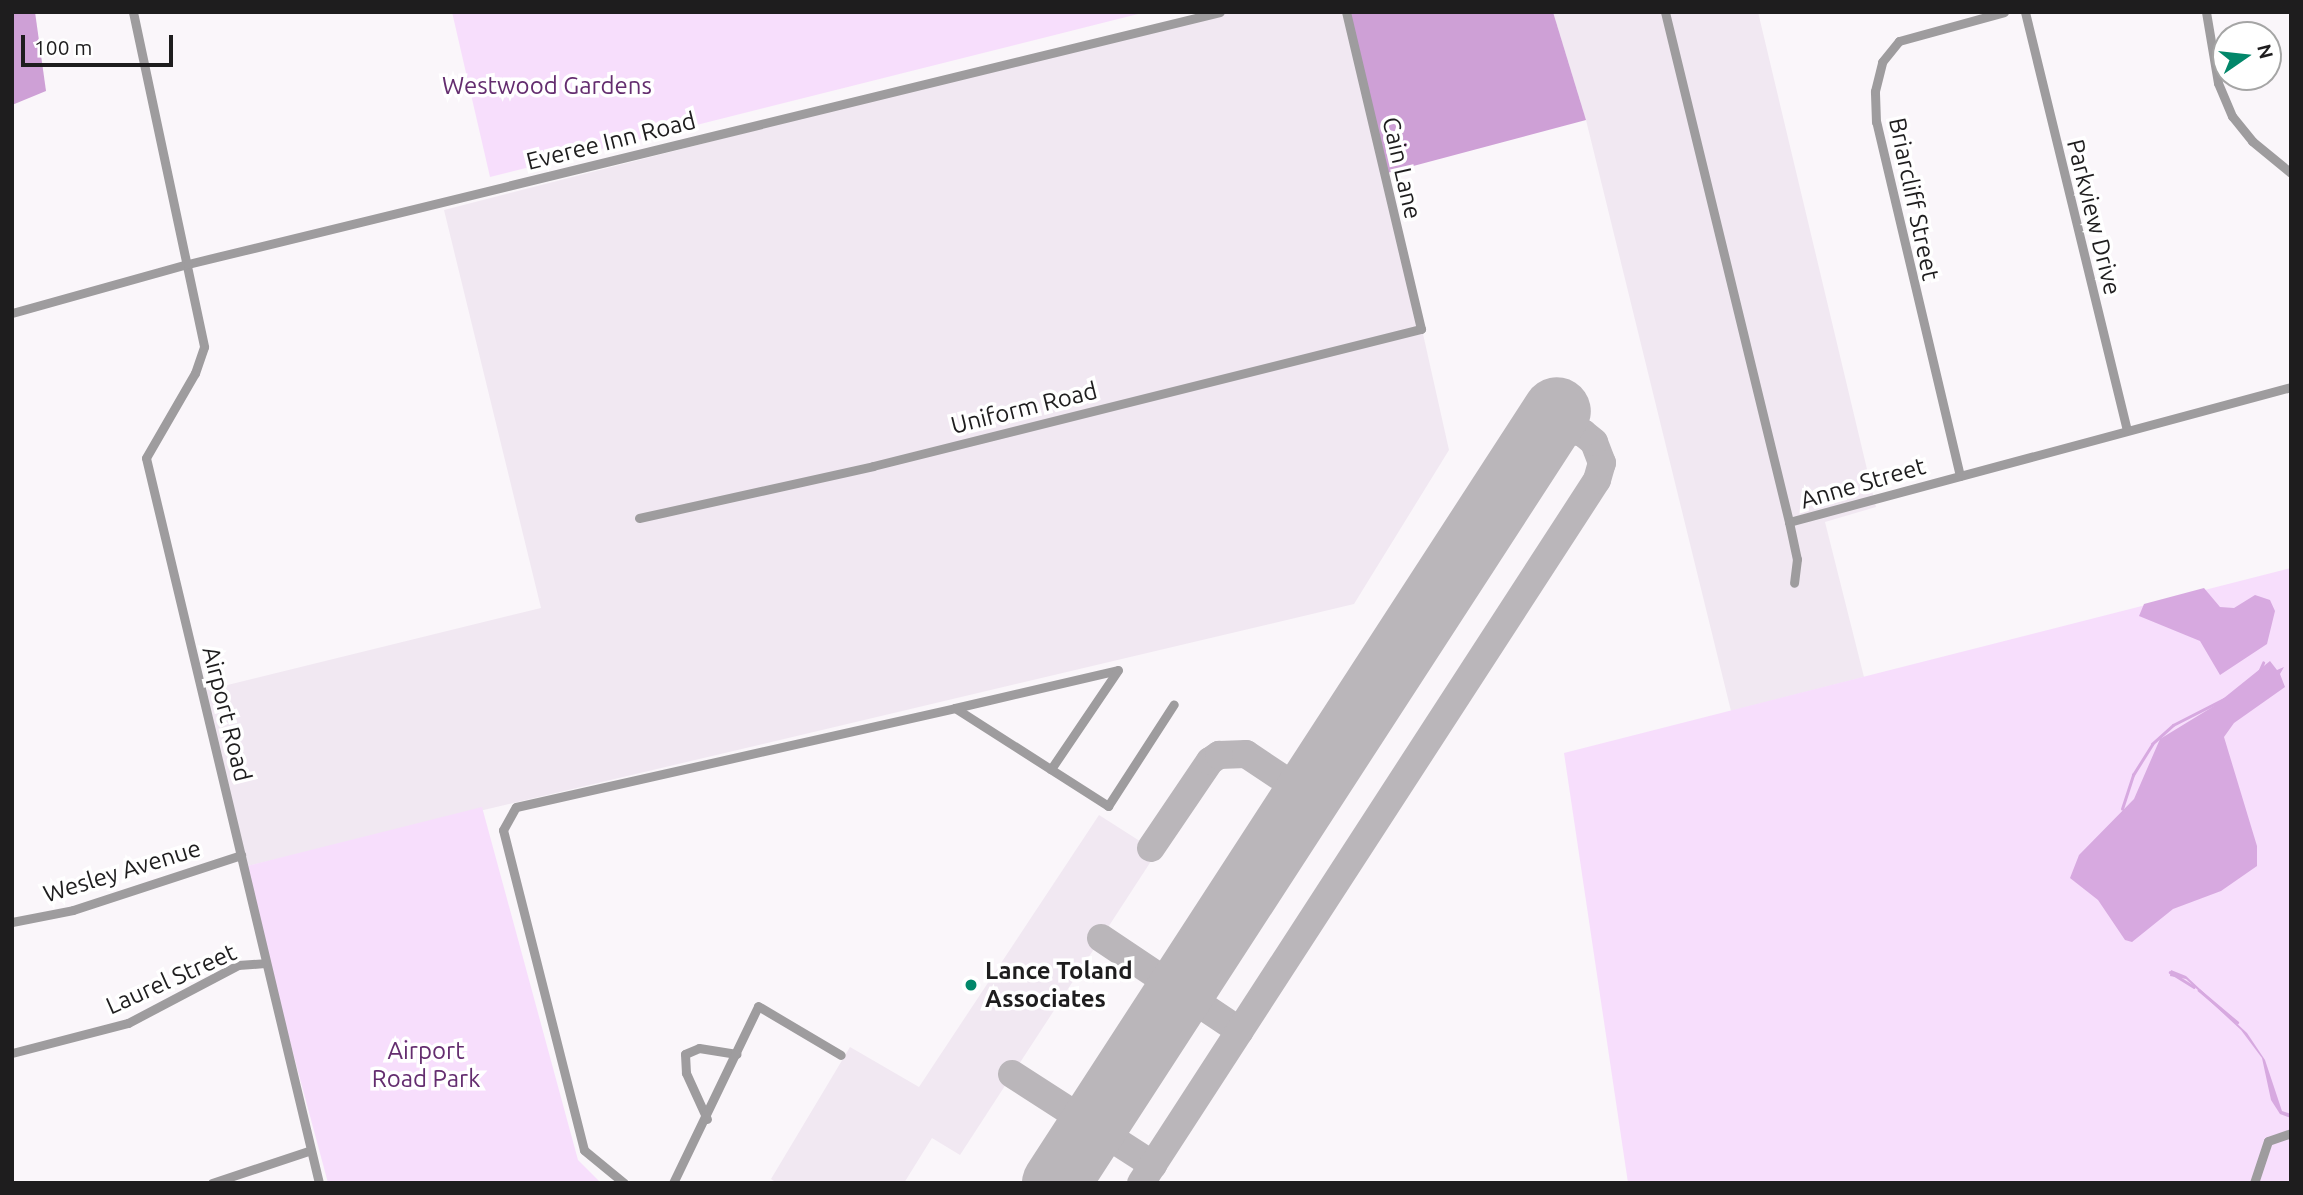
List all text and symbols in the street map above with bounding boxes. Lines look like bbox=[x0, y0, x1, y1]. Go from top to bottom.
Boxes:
scale bar bbox=[24, 21, 177, 65]
north arrow bbox=[2212, 21, 2282, 91]
text: 100 m bbox=[34, 35, 92, 59]
text: N bbox=[2253, 42, 2278, 61]
park label: Westwood Gardens bbox=[442, 72, 652, 100]
street label: Everee Inn Road bbox=[523, 106, 699, 176]
street label: Cain Lane bbox=[1376, 114, 1428, 222]
street label: Briarcliff Street bbox=[1883, 115, 1945, 283]
street label: Parkview Drive bbox=[2061, 136, 2127, 298]
street label: Uniform Road bbox=[948, 376, 1100, 440]
street label: Anne Street bbox=[1797, 451, 1929, 515]
street label: Airport Road bbox=[196, 644, 258, 784]
street label: Wesley Avenue bbox=[40, 833, 204, 909]
street label: Laurel Street bbox=[101, 937, 241, 1021]
place label: Lance Toland Associates bbox=[985, 957, 1133, 1013]
marker: Lance Toland Associates bbox=[963, 977, 979, 993]
park label: Airport Road Park bbox=[372, 1037, 480, 1093]

